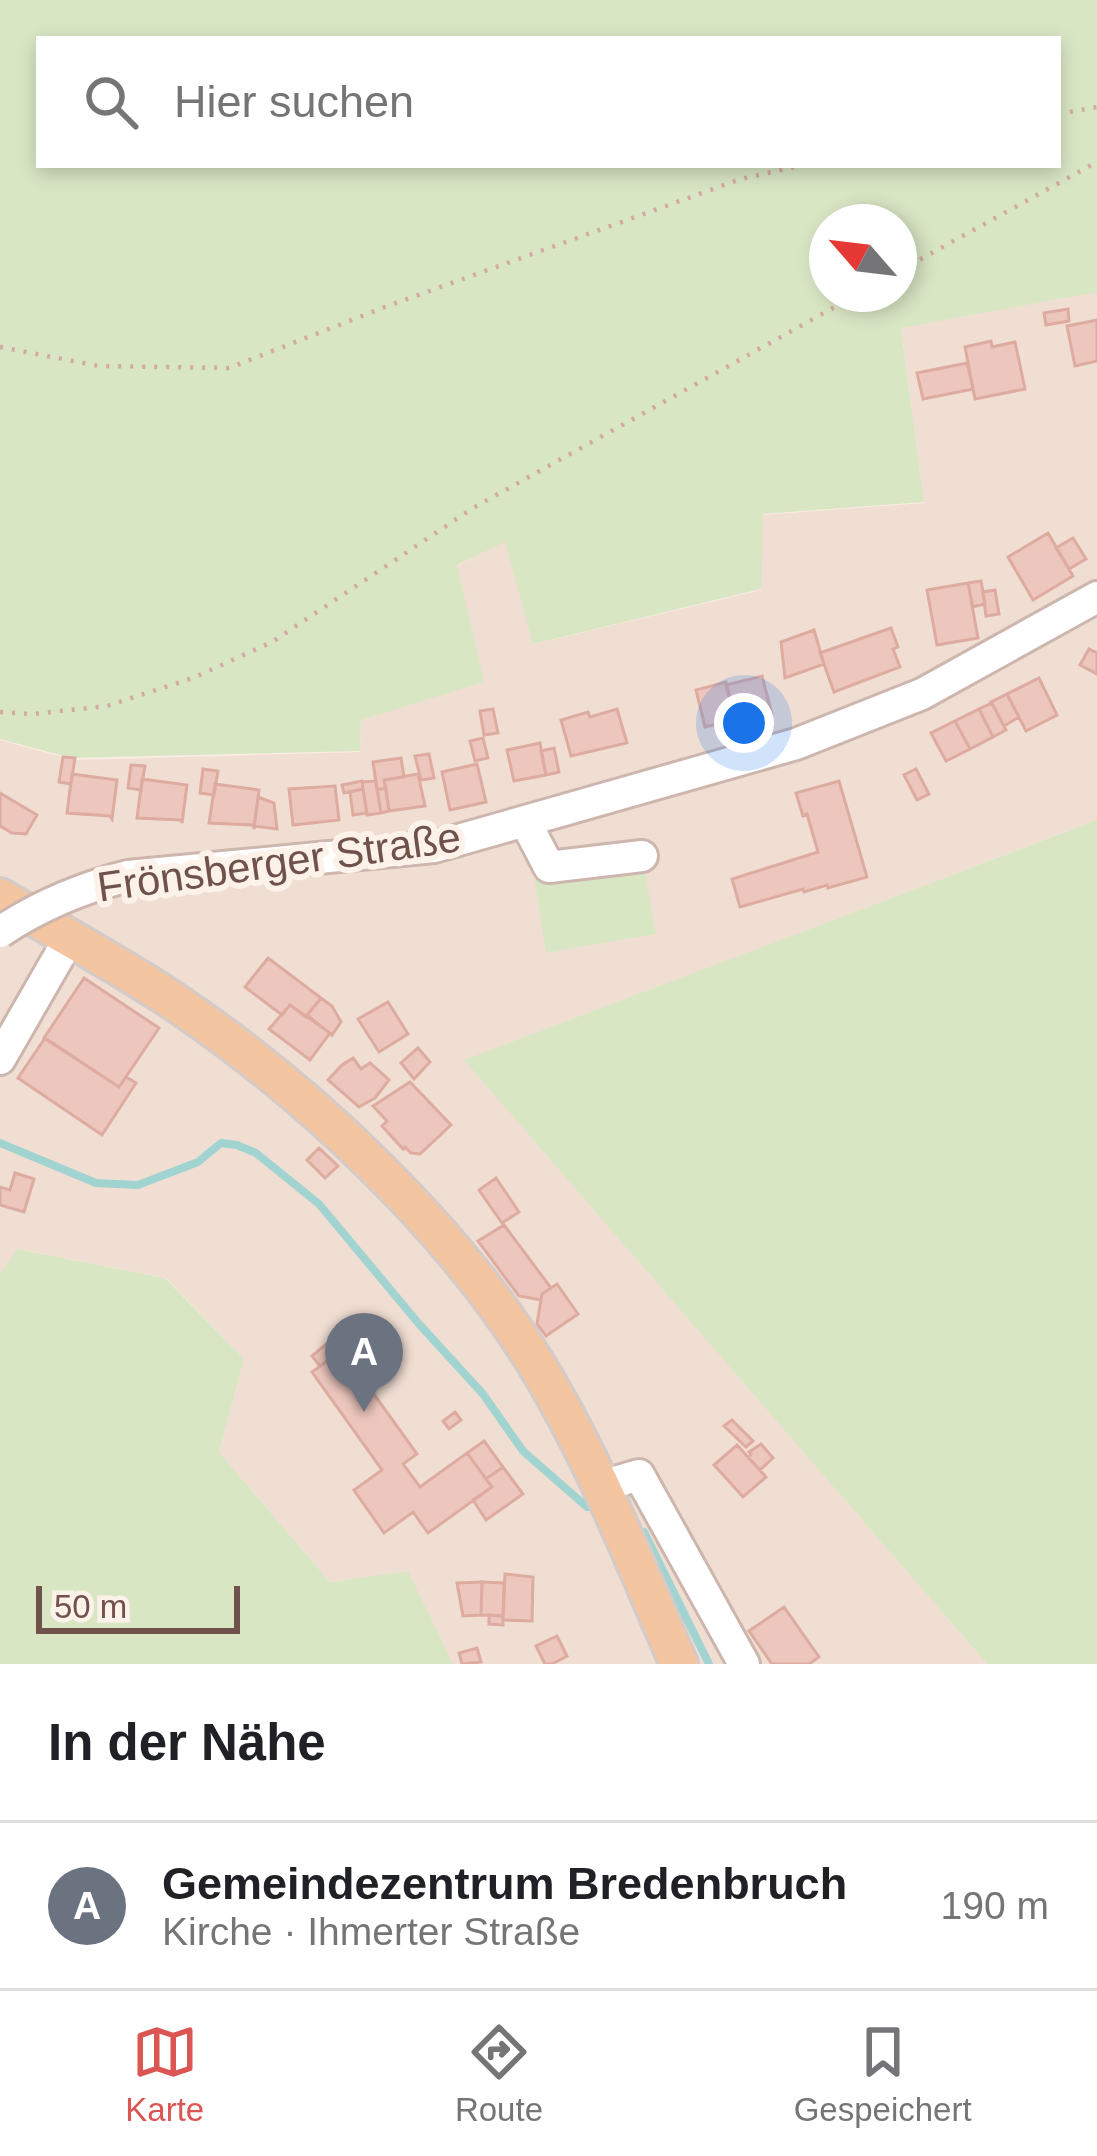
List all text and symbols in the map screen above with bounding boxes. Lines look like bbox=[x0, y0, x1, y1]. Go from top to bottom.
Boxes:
search box bbox=[36, 36, 1061, 168]
icon: search bbox=[78, 69, 144, 135]
text: Hier suchen bbox=[174, 76, 414, 127]
north arrow bbox=[809, 204, 917, 312]
your location bbox=[714, 693, 774, 753]
street label: Frönsberger Straße bbox=[94, 813, 464, 911]
pin: A bbox=[325, 1313, 403, 1412]
scale bar bbox=[36, 1580, 240, 1633]
text: 50 m bbox=[54, 1588, 127, 1625]
text: In der Nähe bbox=[48, 1714, 326, 1771]
text: Gemeindezentrum Bredenbruch bbox=[162, 1858, 847, 1909]
text: A bbox=[73, 1884, 101, 1927]
text: 190 m bbox=[941, 1884, 1049, 1927]
text: Kirche · Ihmerter Straße bbox=[162, 1910, 580, 1953]
tab: Karte bbox=[125, 2019, 204, 2129]
tab: Route bbox=[455, 2019, 543, 2129]
tab: Gespeichert bbox=[794, 2019, 972, 2129]

